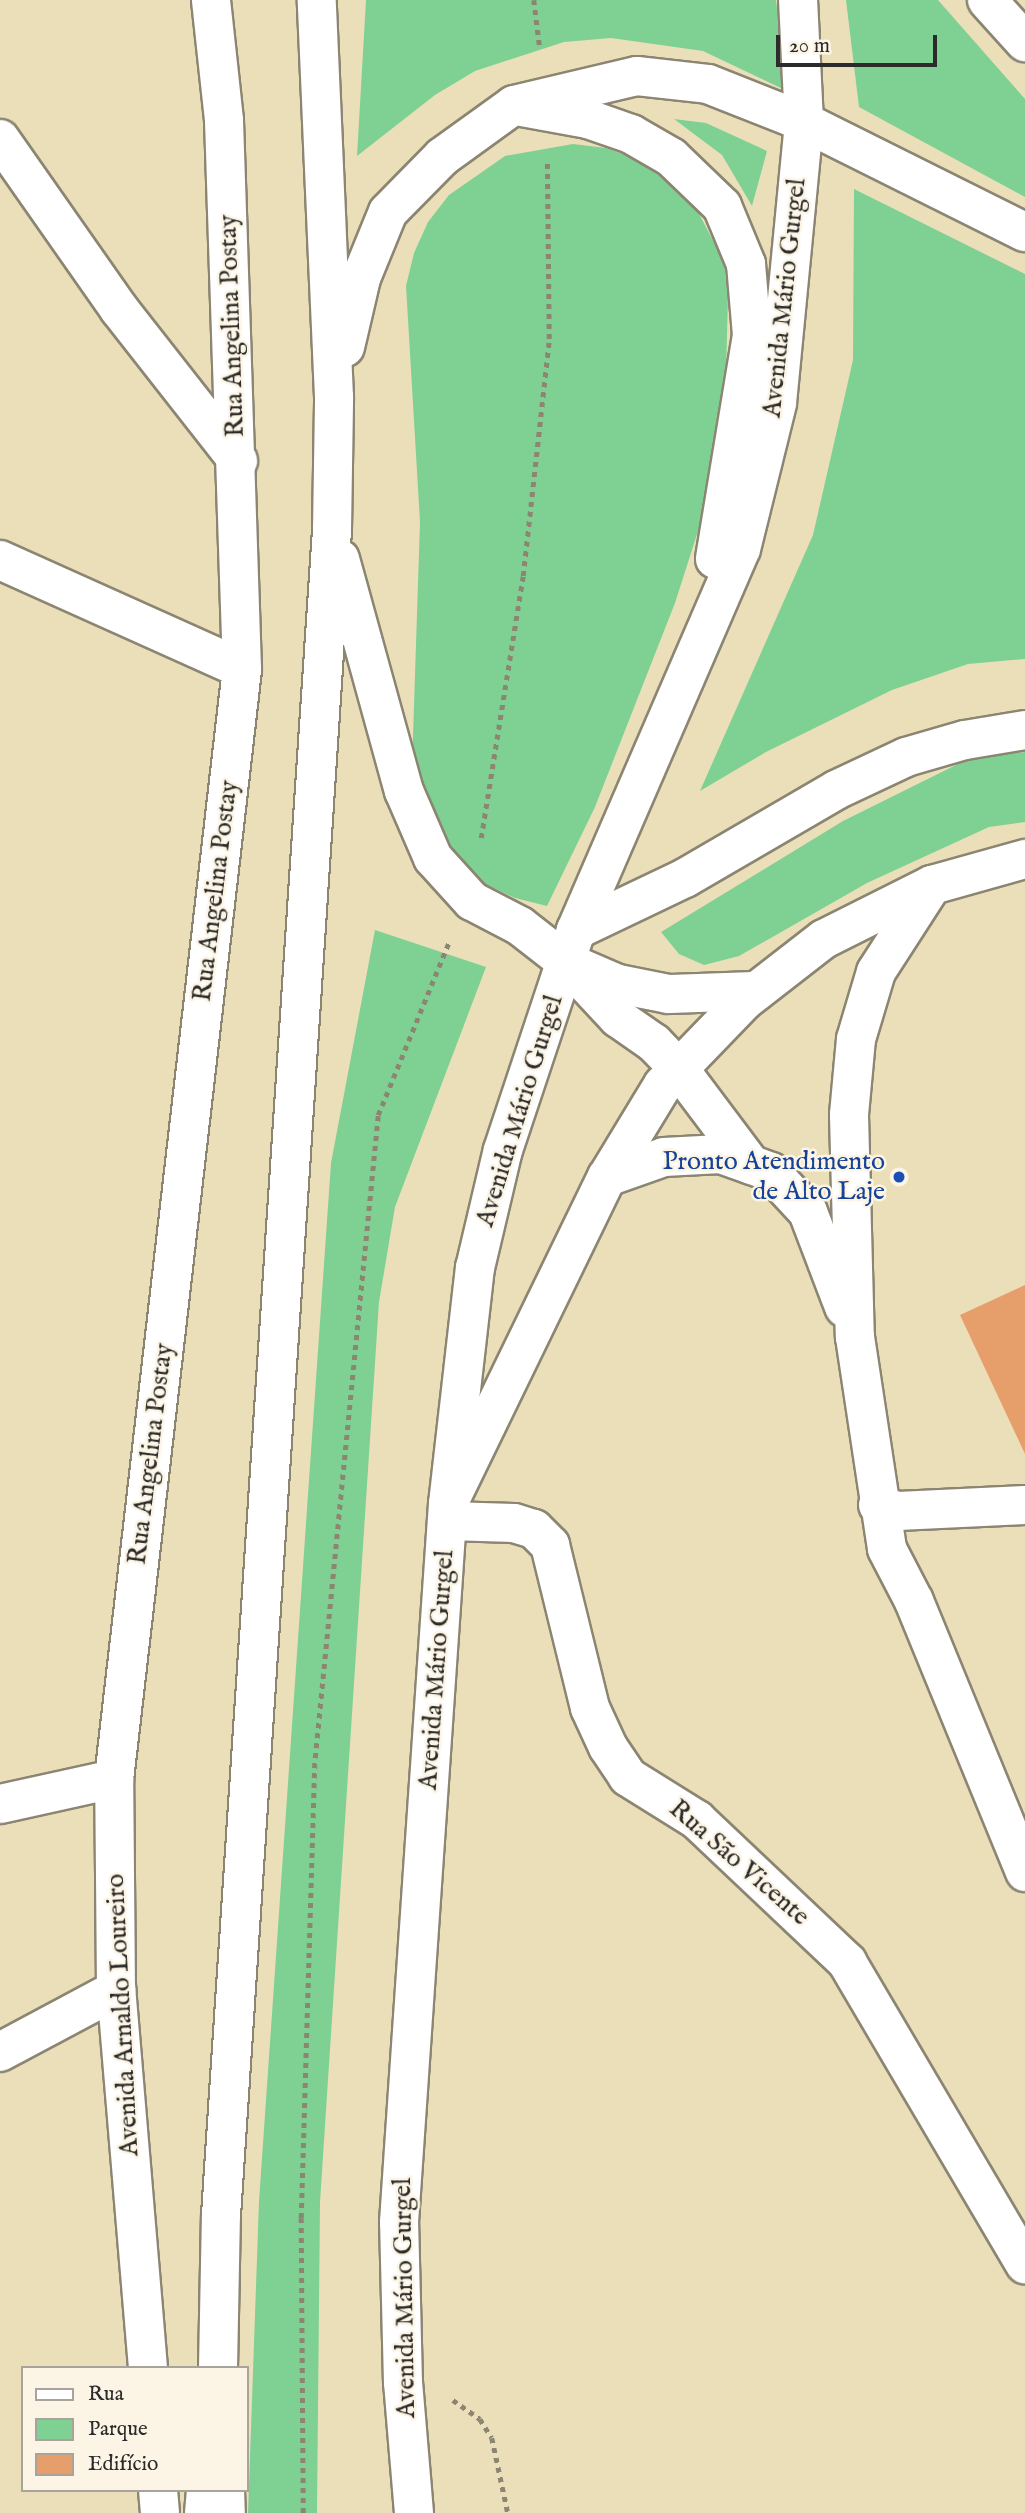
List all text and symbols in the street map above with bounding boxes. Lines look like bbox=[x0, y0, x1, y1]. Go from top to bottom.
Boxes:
scale bar bbox=[780, 21, 941, 65]
text: 20 m bbox=[789, 33, 830, 60]
street label: Avenida Mário Gurgel bbox=[757, 177, 813, 419]
street label: Rua Angelina Postay bbox=[213, 214, 251, 438]
street label: Rua Angelina Postay bbox=[187, 779, 245, 1003]
street label: Avenida Mário Gurgel bbox=[470, 991, 570, 1231]
place label: Pronto Atendimento de Alto Laje bbox=[663, 1146, 885, 1208]
marker: Pronto Atendimento de Alto Laje bbox=[891, 1169, 907, 1185]
street label: Rua Angelina Postay bbox=[122, 1342, 180, 1566]
street label: Avenida Mário Gurgel bbox=[413, 1549, 461, 1791]
street label: Rua São Vicente bbox=[662, 1794, 816, 1932]
street label: Avenida Arnaldo Loureiro bbox=[100, 1873, 146, 2157]
street label: Avenida Mário Gurgel bbox=[387, 2178, 423, 2418]
legend bbox=[21, 2366, 248, 2492]
text: Rua bbox=[88, 2381, 124, 2408]
text: Parque bbox=[88, 2416, 148, 2443]
text: Edifício bbox=[88, 2451, 158, 2478]

